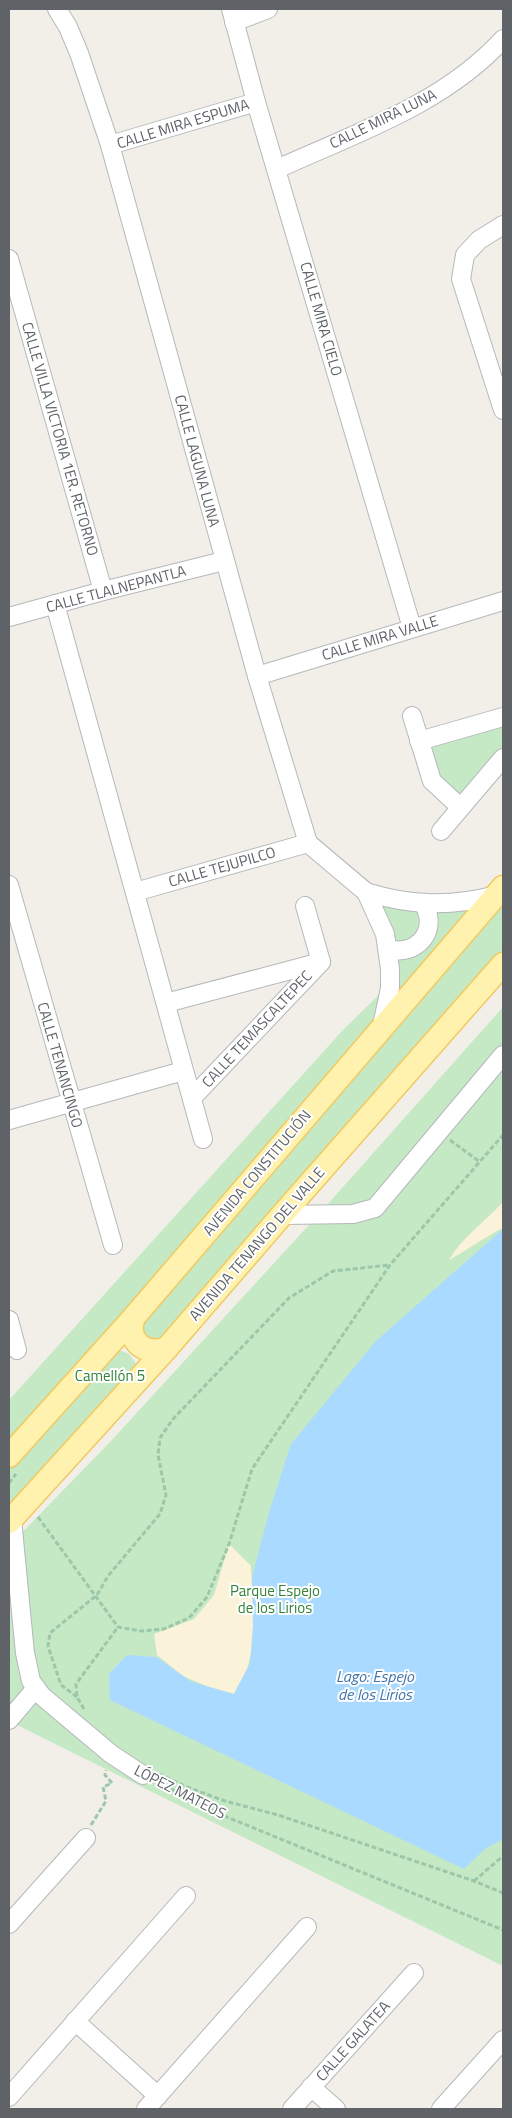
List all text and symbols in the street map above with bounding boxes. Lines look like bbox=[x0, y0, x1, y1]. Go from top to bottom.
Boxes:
street label: CALLE MIRA LUNA bbox=[325, 83, 440, 154]
street label: CALLE MIRA ESPUMA bbox=[114, 92, 252, 155]
street label: CALLE MIRA CIELO bbox=[294, 259, 349, 379]
street label: CALLE VILLA VICTORIA 1ER. RETORNO bbox=[16, 319, 105, 558]
street label: CALLE LAGUNA LUNA bbox=[169, 392, 226, 530]
street label: CALLE TLALNEPANTLA bbox=[43, 559, 189, 618]
street label: CALLE MIRA VALLE bbox=[319, 609, 441, 666]
street label: CALLE TEJUPILCO bbox=[166, 840, 278, 893]
street label: CALLE TEMASCALTEPEC bbox=[196, 965, 317, 1092]
street label: CALLE TENANCINGO bbox=[32, 999, 89, 1130]
street label: AVENIDA CONSTITUCIÓN bbox=[197, 1105, 316, 1241]
street label: AVENIDA TENANGO DEL VALLE bbox=[183, 1162, 330, 1326]
park label: Camellón 5 bbox=[75, 1364, 145, 1387]
park label: Parque Espejo de los Lirios bbox=[230, 1579, 320, 1619]
water label: Lago: Espejo de los Lirios bbox=[336, 1664, 415, 1706]
street label: LÓPEZ MATEOS bbox=[130, 1759, 230, 1825]
street label: CALLE GALATEA bbox=[310, 1995, 395, 2086]

